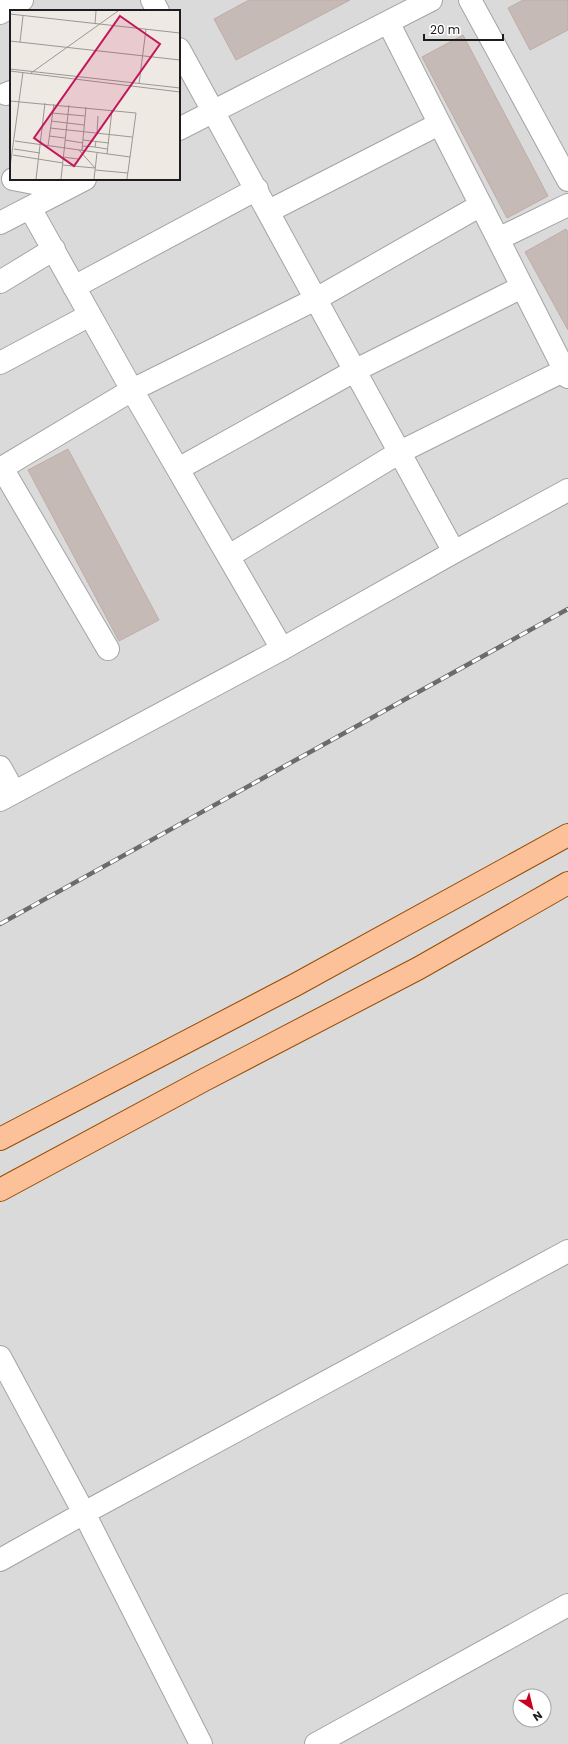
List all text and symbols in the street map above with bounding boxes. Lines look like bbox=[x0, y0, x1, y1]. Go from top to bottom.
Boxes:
inset map bbox=[10, 10, 180, 180]
scale bar bbox=[424, 16, 503, 42]
text: 20 m bbox=[430, 21, 460, 38]
north arrow bbox=[512, 1688, 552, 1728]
text: N bbox=[530, 1707, 546, 1725]

